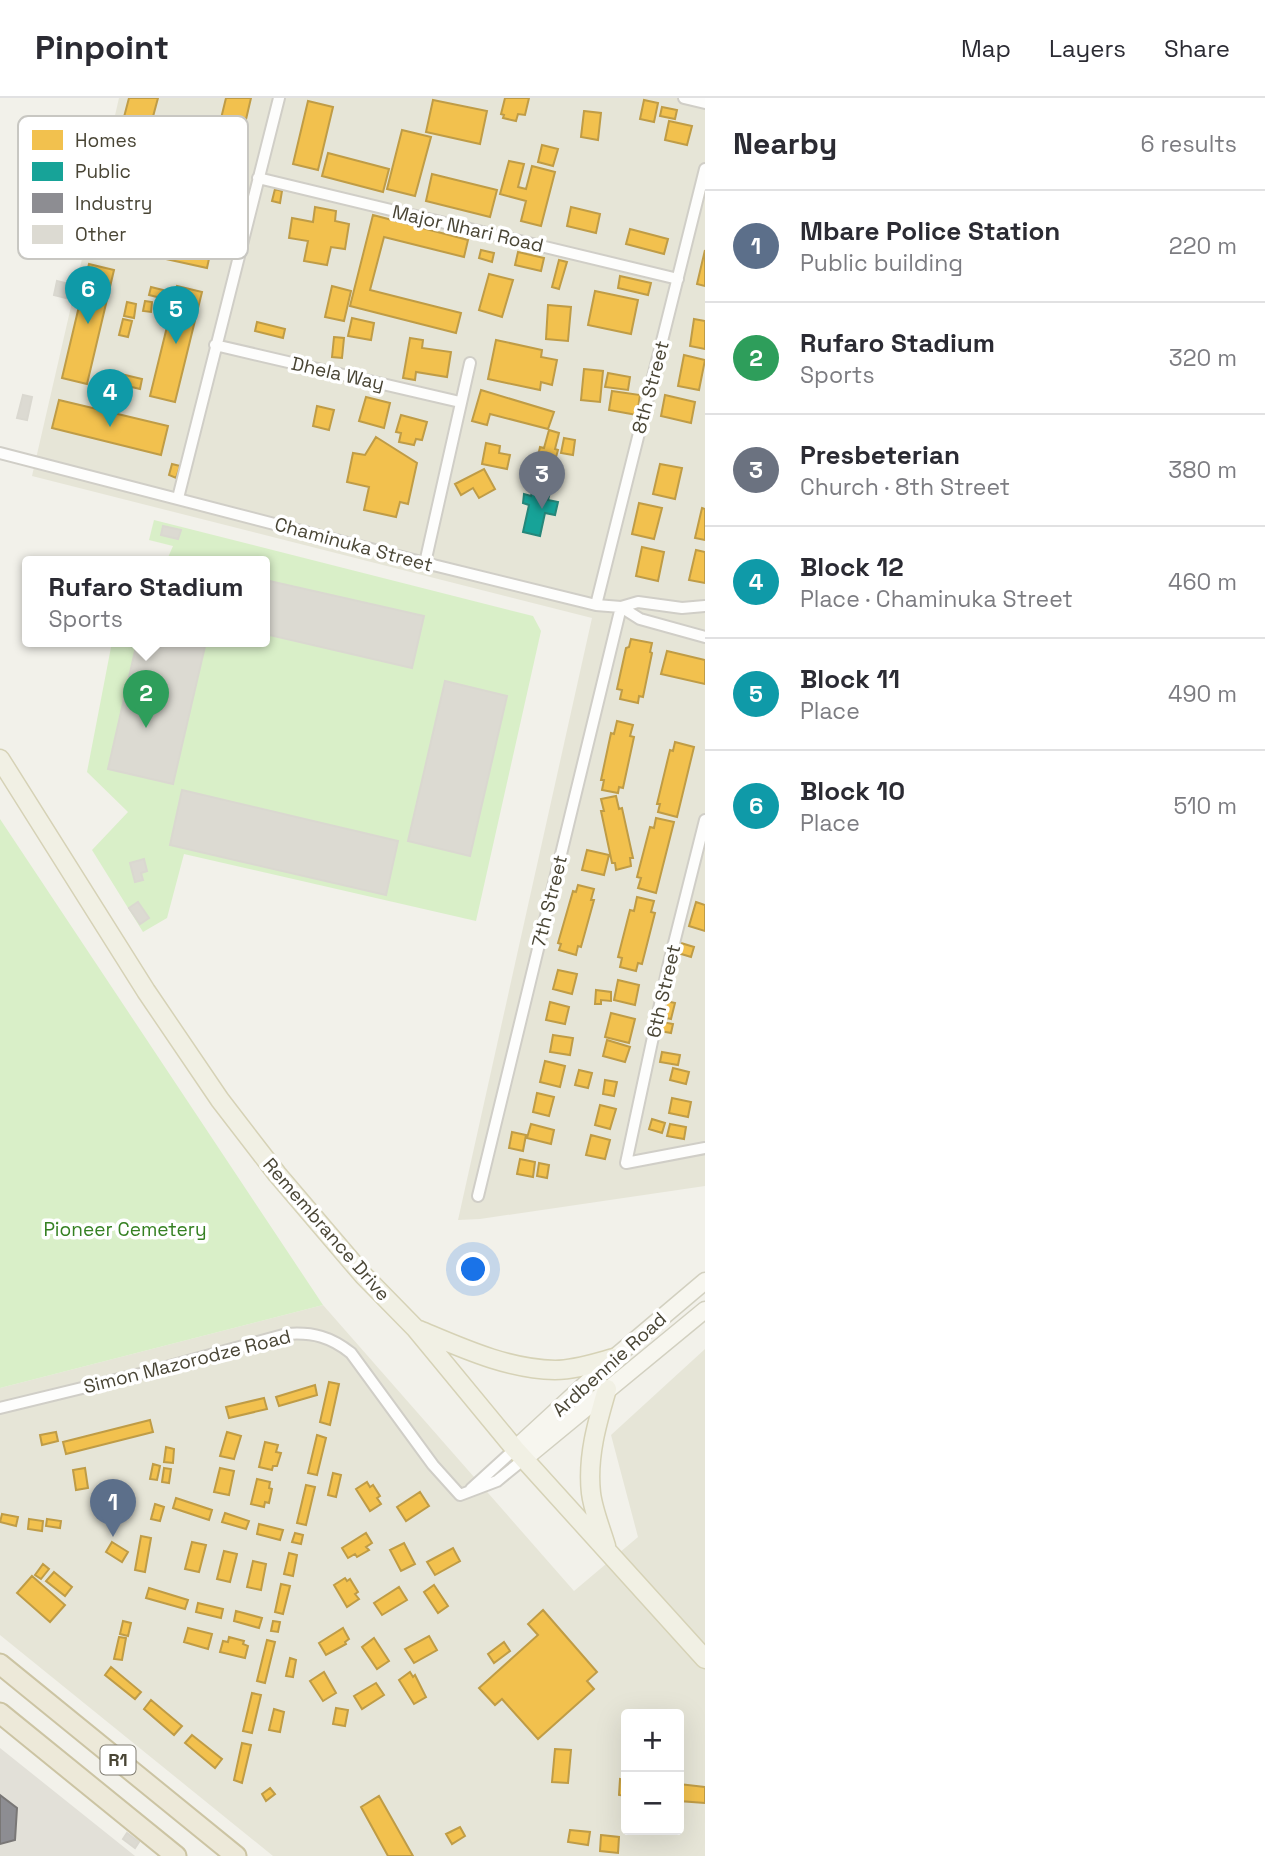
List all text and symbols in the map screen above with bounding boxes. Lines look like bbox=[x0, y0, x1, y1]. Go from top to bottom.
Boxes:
text: Pinpoint bbox=[35, 27, 169, 69]
text: Map bbox=[961, 33, 1011, 64]
text: Layers bbox=[1049, 33, 1126, 64]
text: Share bbox=[1164, 33, 1230, 64]
legend bbox=[18, 116, 248, 259]
text: Nearby bbox=[733, 124, 837, 163]
text: Homes bbox=[75, 128, 137, 153]
text: 6 results bbox=[1141, 129, 1237, 159]
text: Public bbox=[75, 159, 131, 184]
text: Industry bbox=[75, 191, 152, 216]
street label: Major Nhari Road bbox=[390, 199, 546, 258]
text: Mbare Police Station bbox=[800, 214, 1060, 248]
text: Other bbox=[75, 222, 127, 247]
text: 1 bbox=[751, 231, 761, 261]
text: 220 m bbox=[1169, 231, 1237, 261]
text: Public building bbox=[800, 248, 963, 278]
pin: 6 bbox=[65, 266, 111, 324]
pin: 5 bbox=[153, 286, 199, 344]
text: Rufaro Stadium bbox=[800, 326, 995, 360]
street label: 8th Street bbox=[626, 338, 675, 436]
text: 2 bbox=[749, 343, 763, 373]
text: 320 m bbox=[1169, 343, 1237, 373]
street label: Dhela Way bbox=[289, 351, 387, 396]
text: Sports bbox=[800, 360, 875, 390]
pin: 4 bbox=[87, 369, 133, 427]
text: Presbeterian bbox=[800, 438, 960, 472]
pin: 3 bbox=[519, 451, 565, 509]
text: 3 bbox=[749, 455, 763, 485]
text: 380 m bbox=[1168, 455, 1237, 485]
text: Church · 8th Street bbox=[800, 472, 1010, 502]
street label: Chaminuka Street bbox=[272, 511, 436, 578]
text: Block 12 bbox=[800, 550, 904, 584]
popup bbox=[22, 556, 270, 647]
text: 4 bbox=[749, 567, 763, 597]
text: 460 m bbox=[1168, 567, 1237, 597]
text: Rufaro Stadium bbox=[48, 570, 244, 604]
text: Place · Chaminuka Street bbox=[800, 584, 1073, 614]
text: Sports bbox=[48, 604, 123, 634]
text: Block 11 bbox=[800, 662, 900, 696]
pin: 2 bbox=[123, 670, 169, 728]
text: 5 bbox=[749, 679, 763, 709]
text: 490 m bbox=[1168, 679, 1237, 709]
text: Place bbox=[800, 696, 860, 726]
text: Block 10 bbox=[800, 774, 905, 808]
text: 6 bbox=[749, 791, 763, 821]
text: 510 m bbox=[1174, 791, 1237, 821]
text: Place bbox=[800, 808, 860, 838]
street label: 7th Street bbox=[526, 852, 573, 950]
street label: 6th Street bbox=[641, 942, 686, 1040]
street label: Remembrance Drive bbox=[258, 1153, 396, 1306]
park label: Pioneer Cemetery bbox=[43, 1217, 207, 1242]
your location bbox=[456, 1252, 490, 1286]
street label: Ardbennie Road bbox=[547, 1306, 672, 1422]
street label: Simon Mazorodze Road bbox=[81, 1324, 293, 1399]
pin: 1 bbox=[90, 1479, 136, 1537]
map controls bbox=[621, 1709, 684, 1835]
button: + bbox=[621, 1709, 684, 1772]
road number: R1 bbox=[100, 1745, 136, 1774]
button: − bbox=[621, 1772, 684, 1835]

